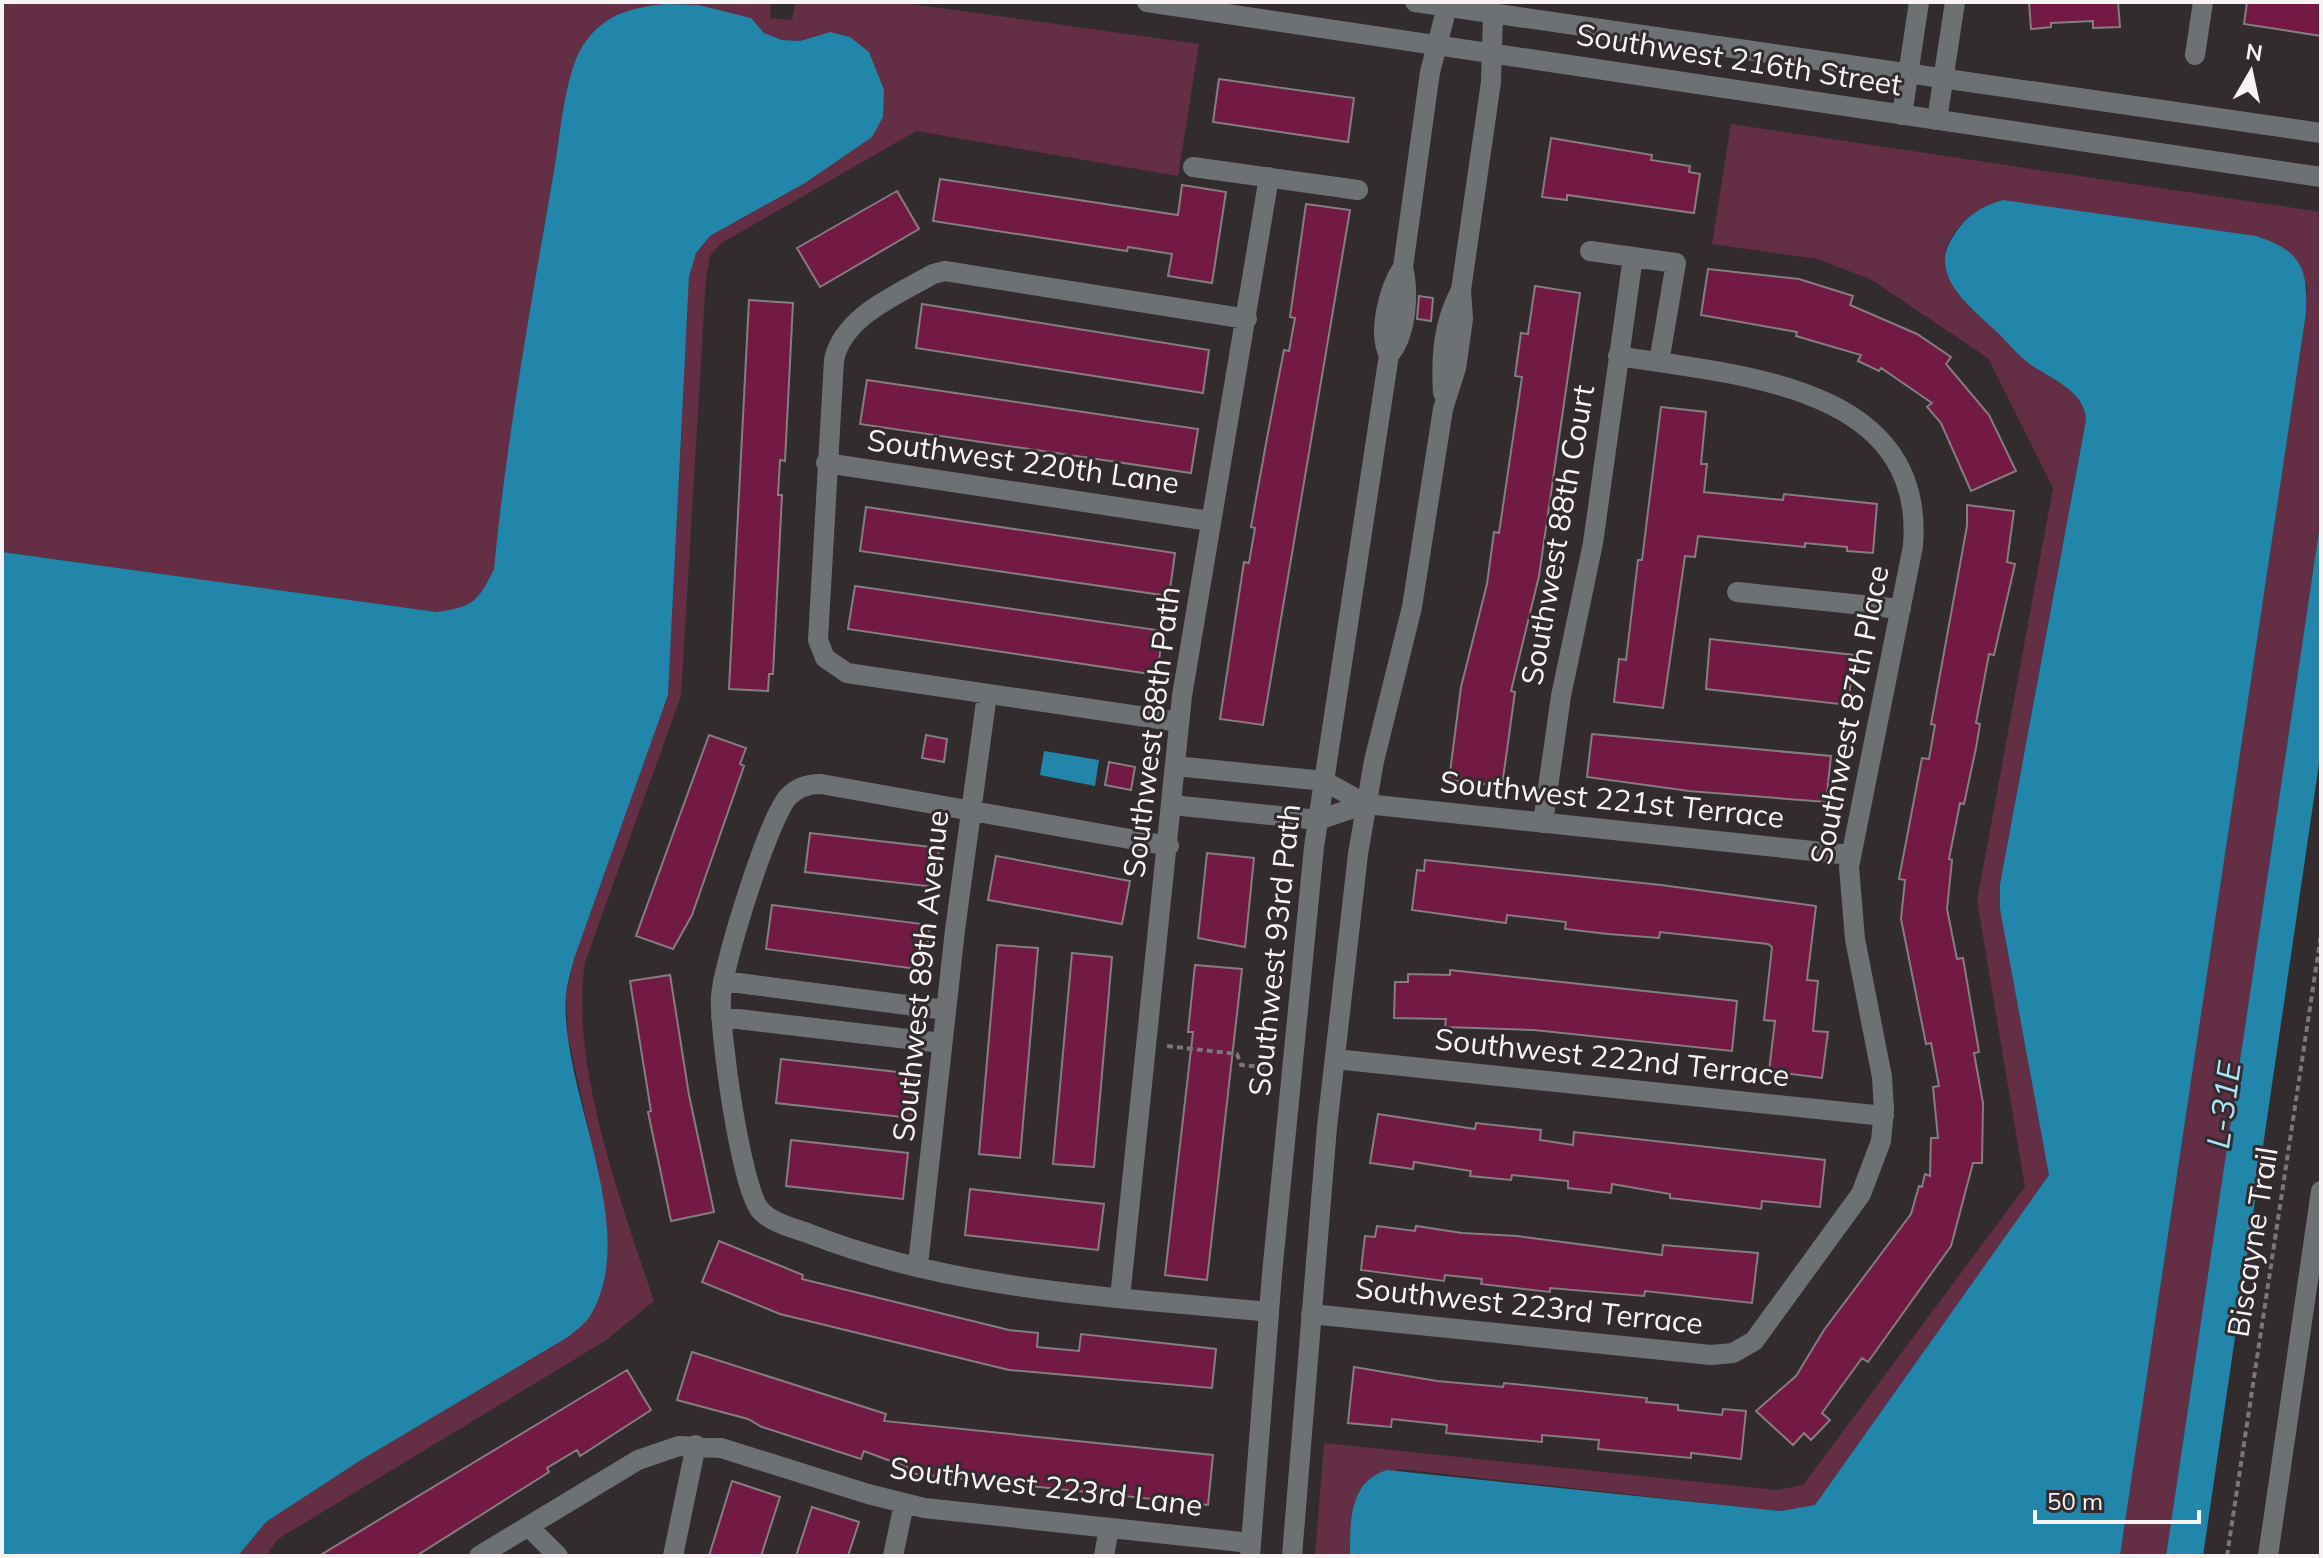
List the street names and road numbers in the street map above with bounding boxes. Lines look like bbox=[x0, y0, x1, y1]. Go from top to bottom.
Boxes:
street label: Southwest 216th Street bbox=[1574, 14, 1905, 104]
street label: Southwest 88th Court bbox=[1512, 382, 1602, 688]
street label: Southwest 220th Lane bbox=[865, 420, 1181, 502]
street label: Southwest 87th Place bbox=[1801, 562, 1897, 868]
street label: Southwest 88th Path bbox=[1114, 584, 1188, 880]
street label: Southwest 221st Terrace bbox=[1438, 762, 1786, 836]
street label: Southwest 93rd Path bbox=[1240, 802, 1308, 1098]
street label: Southwest 89th Avenue bbox=[884, 808, 956, 1143]
street label: Southwest 222nd Terrace bbox=[1433, 1019, 1791, 1095]
street label: Biscayne Trail bbox=[2218, 1144, 2286, 1339]
street label: Southwest 223rd Terrace bbox=[1353, 1268, 1705, 1342]
street label: Southwest 223rd Lane bbox=[887, 1448, 1205, 1524]

